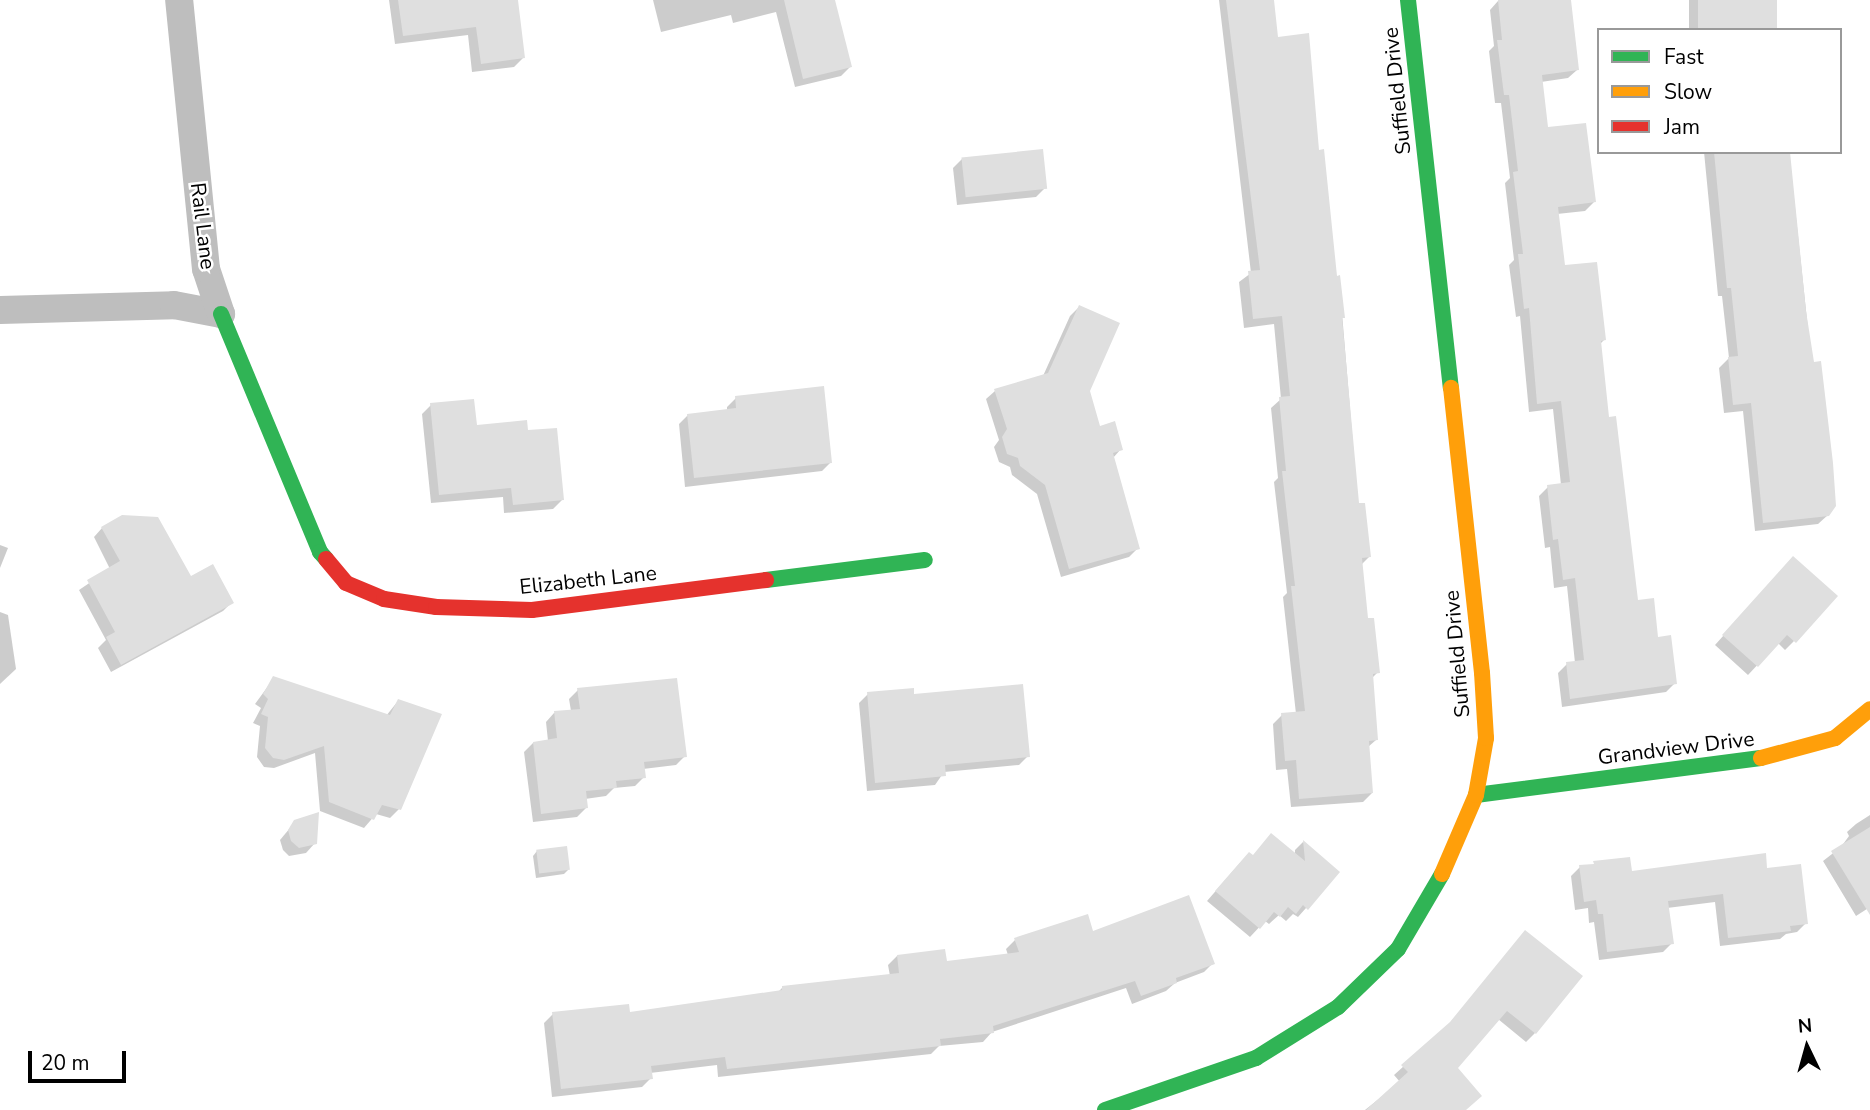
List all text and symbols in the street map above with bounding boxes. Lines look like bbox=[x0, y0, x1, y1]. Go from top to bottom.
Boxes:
street label: Suffield Drive bbox=[1378, 26, 1416, 156]
legend bbox=[1597, 28, 1842, 154]
text: Fast bbox=[1664, 43, 1704, 71]
text: Slow bbox=[1664, 78, 1712, 106]
text: Jam bbox=[1664, 113, 1700, 141]
street label: Rail Lane bbox=[185, 181, 221, 271]
street label: Elizabeth Lane bbox=[518, 560, 658, 600]
street label: Suffield Drive bbox=[1439, 589, 1475, 719]
street label: Grandview Drive bbox=[1596, 726, 1756, 770]
north arrow bbox=[1772, 1012, 1842, 1082]
text: N bbox=[1797, 1013, 1813, 1040]
scale bar bbox=[32, 1036, 130, 1080]
text: 20 m bbox=[41, 1049, 90, 1077]

